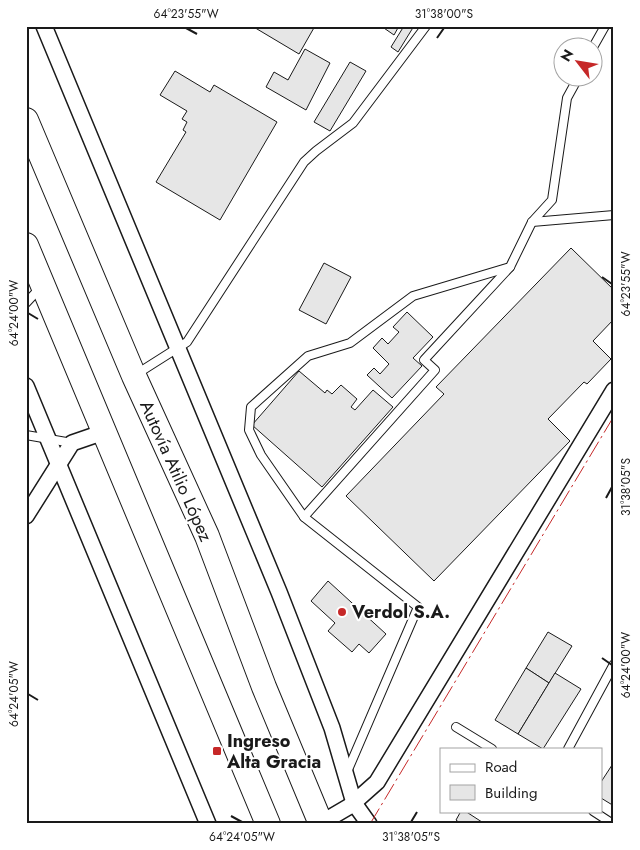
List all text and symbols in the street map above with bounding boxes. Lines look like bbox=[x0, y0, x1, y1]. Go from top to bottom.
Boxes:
text: 64°23'55"W bbox=[153, 5, 219, 23]
text: 31°38'00"S bbox=[415, 5, 474, 23]
north arrow bbox=[552, 38, 602, 88]
text: N bbox=[555, 45, 578, 65]
text: 64°23'55"W bbox=[617, 251, 635, 317]
text: 64°24'00"W bbox=[5, 280, 23, 346]
street label: Autovía Atilio López bbox=[133, 396, 219, 546]
text: 31°38'05"S bbox=[617, 458, 635, 516]
place label: Verdol S.A. bbox=[351, 599, 450, 625]
marker: Verdol S.A. bbox=[336, 606, 348, 618]
text: 64°24'00"W bbox=[617, 632, 635, 698]
text: 64°24'05"W bbox=[5, 661, 23, 727]
place label: Ingreso Alta Gracia bbox=[226, 728, 321, 775]
marker: Ingreso Alta Gracia bbox=[211, 745, 223, 757]
legend bbox=[440, 748, 602, 812]
text: Road bbox=[485, 756, 517, 778]
text: Building bbox=[485, 782, 537, 804]
text: 64°24'05"W bbox=[209, 828, 275, 846]
text: 31°38'05"S bbox=[382, 828, 440, 846]

